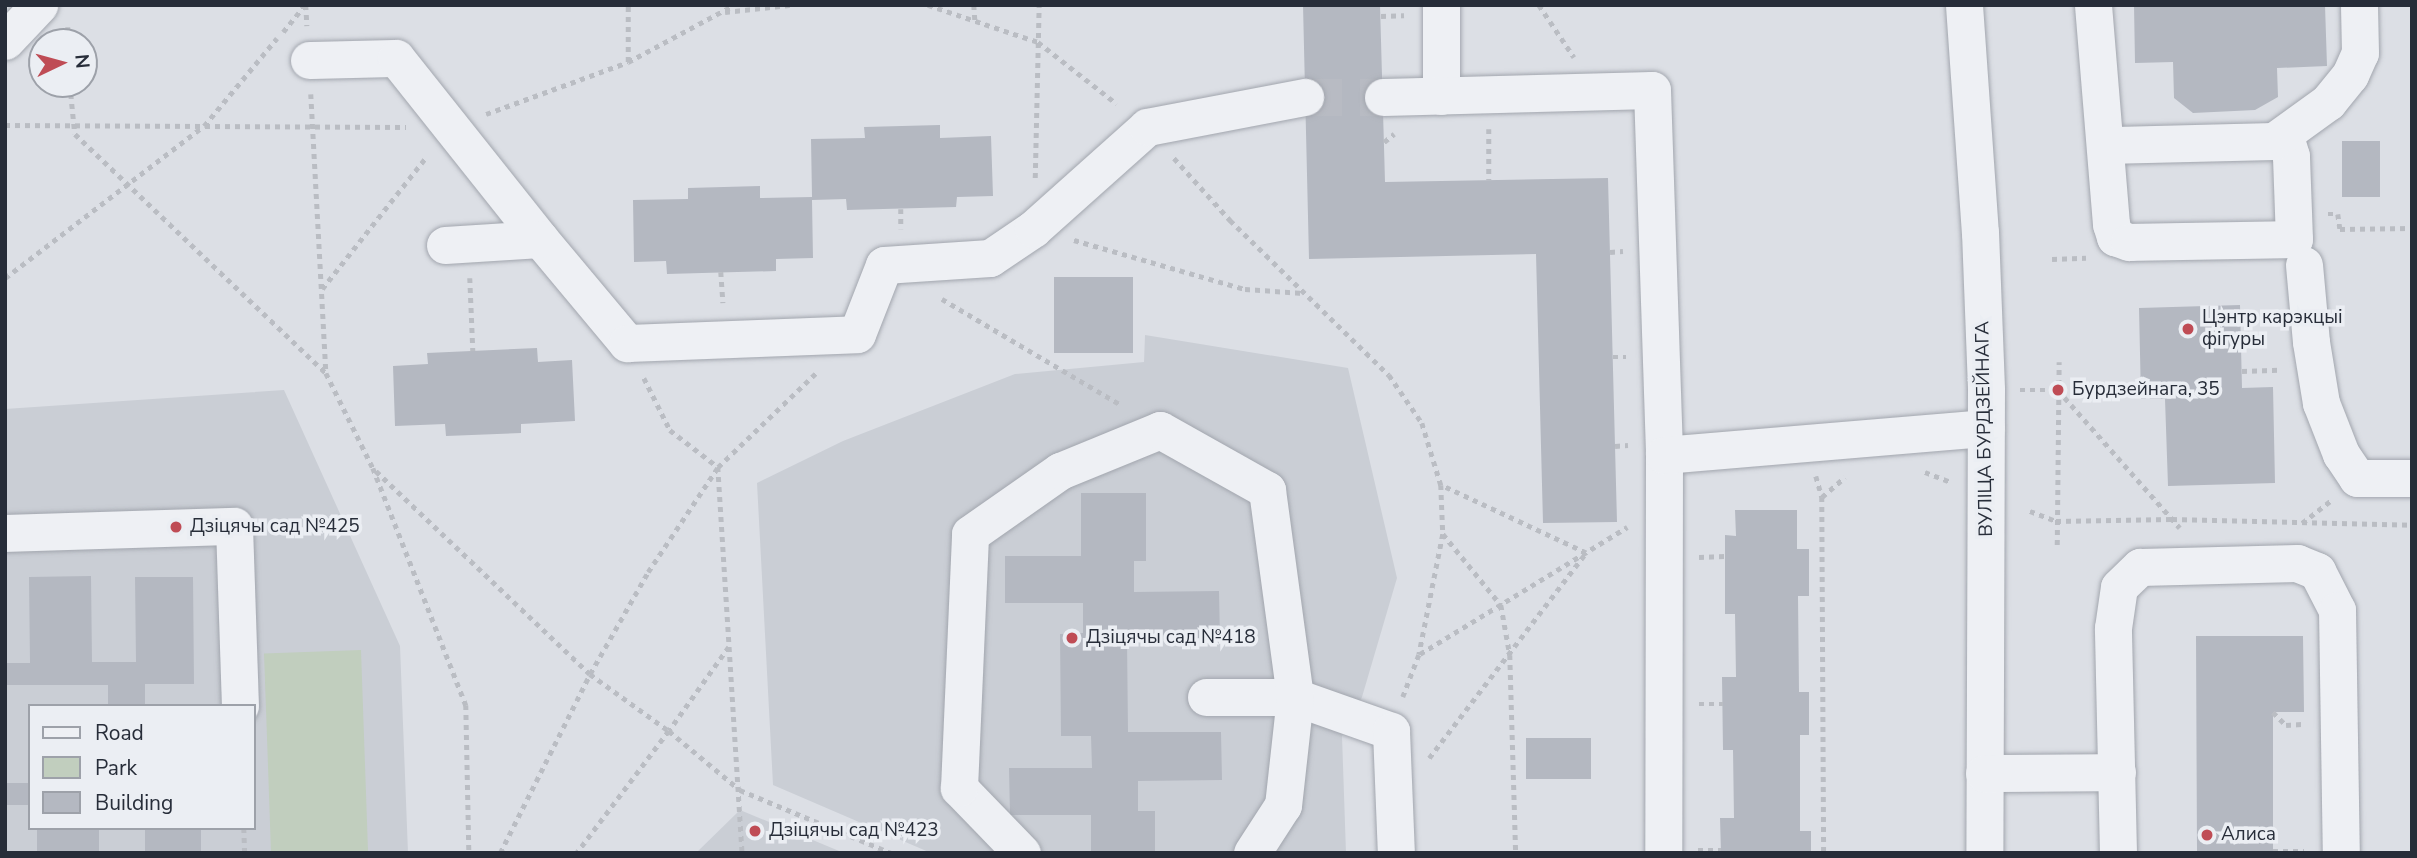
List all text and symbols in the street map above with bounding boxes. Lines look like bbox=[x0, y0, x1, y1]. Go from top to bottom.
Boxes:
north arrow bbox=[28, 28, 98, 98]
text: N bbox=[68, 53, 95, 70]
place label: Цэнтр карэкцыі фігуры bbox=[2202, 307, 2343, 351]
street label: ВУЛІЦА БУРДЗЕЙНАГА bbox=[1972, 321, 1998, 537]
marker: Цэнтр карэкцыі фігуры bbox=[2180, 321, 2196, 337]
place label: Бурдзейнага, 35 bbox=[2072, 379, 2220, 401]
marker: Бурдзейнага, 35 bbox=[2050, 382, 2066, 398]
place label: Дзіцячы сад №425 bbox=[190, 516, 360, 538]
marker: Дзіцячы сад №425 bbox=[168, 519, 184, 535]
place label: Дзіцячы сад №418 bbox=[1086, 627, 1256, 649]
marker: Дзіцячы сад №418 bbox=[1064, 630, 1080, 646]
legend bbox=[28, 704, 256, 830]
text: Road bbox=[95, 719, 144, 747]
text: Park bbox=[95, 754, 137, 782]
text: Building bbox=[95, 789, 173, 817]
place label: Дзіцячы сад №423 bbox=[769, 820, 939, 842]
marker: Дзіцячы сад №423 bbox=[747, 823, 763, 839]
place label: Алиса bbox=[2221, 824, 2276, 846]
marker: Алиса bbox=[2199, 827, 2215, 843]

